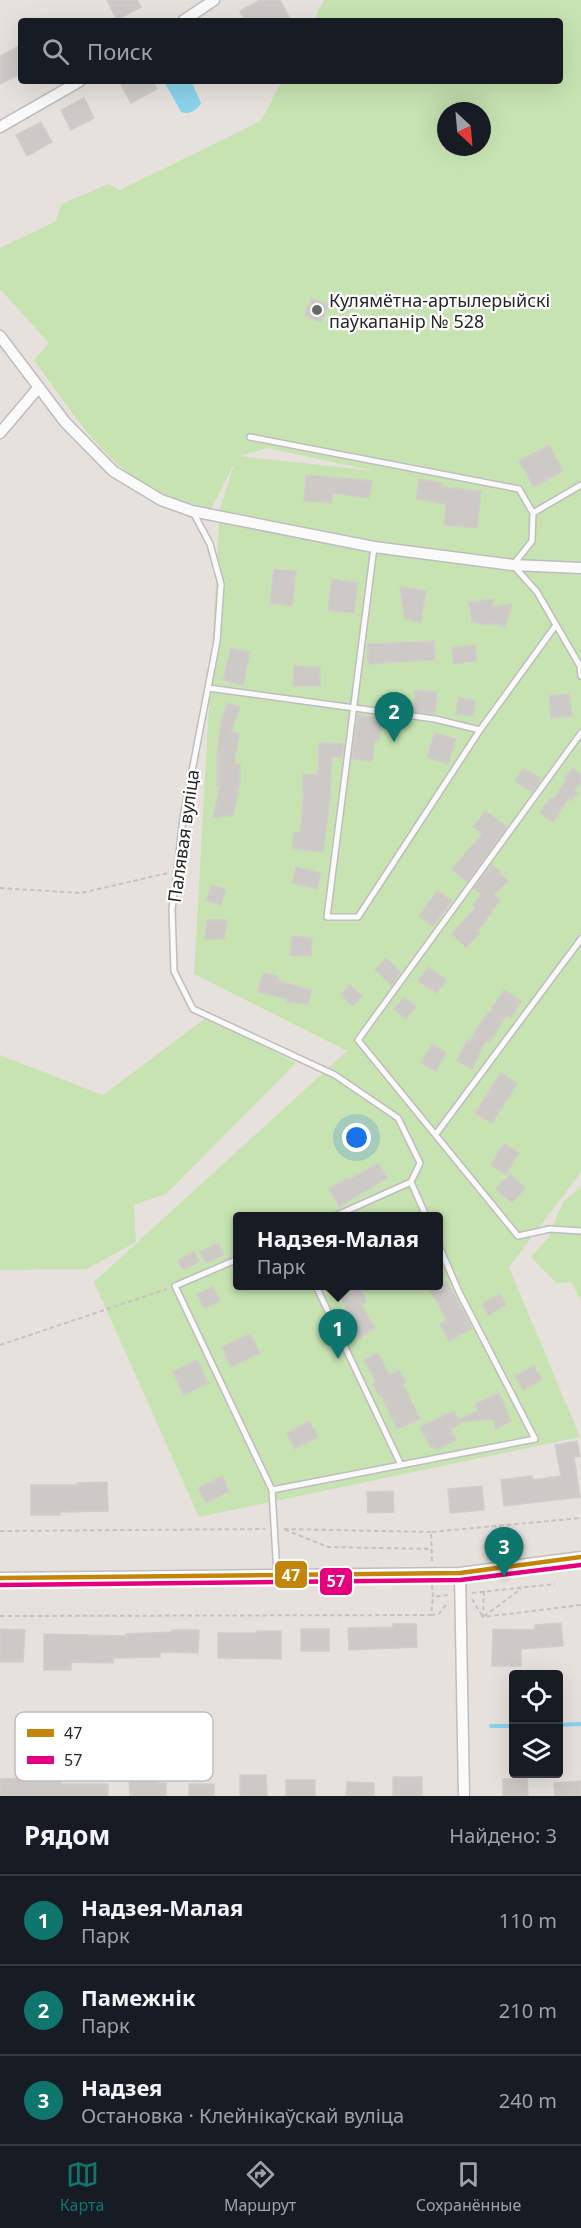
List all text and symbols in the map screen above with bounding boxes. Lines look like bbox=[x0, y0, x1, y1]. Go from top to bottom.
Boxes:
search box bbox=[18, 18, 563, 84]
icon: search bbox=[39, 35, 72, 68]
text: Поиск bbox=[87, 36, 152, 66]
north arrow bbox=[437, 102, 491, 156]
place label: Кулямётна-артылерыйскі паўкапанір № 528 bbox=[329, 288, 550, 333]
marker: Кулямётна-артылерыйскі паўкапанір № 528 bbox=[310, 303, 324, 317]
pin: 2 bbox=[374, 692, 414, 742]
street label: Палявая вуліца bbox=[162, 768, 204, 904]
your location bbox=[342, 1123, 371, 1152]
popup bbox=[233, 1212, 443, 1290]
text: Надзея-Малая bbox=[257, 1223, 419, 1253]
text: Парк bbox=[257, 1253, 305, 1280]
pin: 1 bbox=[318, 1310, 358, 1359]
pin: 3 bbox=[484, 1528, 524, 1577]
line badge: 47 bbox=[274, 1560, 308, 1589]
text: 47 bbox=[282, 1564, 300, 1586]
line badge: 57 bbox=[319, 1567, 353, 1596]
text: 57 bbox=[327, 1570, 345, 1592]
map controls bbox=[509, 1670, 563, 1778]
button: locate bbox=[509, 1670, 563, 1724]
legend bbox=[15, 1712, 213, 1781]
text: 47 bbox=[64, 1722, 82, 1744]
button: layers bbox=[509, 1724, 563, 1778]
text: 57 bbox=[64, 1749, 82, 1771]
text: Рядом bbox=[24, 1817, 110, 1853]
text: Найдено: 3 bbox=[449, 1822, 557, 1849]
text: Надзея-Малая bbox=[81, 1892, 243, 1922]
text: 1 bbox=[38, 1907, 49, 1934]
text: 110 m bbox=[499, 1907, 557, 1934]
text: Парк bbox=[81, 1922, 130, 1949]
text: Памежнік bbox=[81, 1982, 196, 2012]
text: 2 bbox=[38, 1997, 49, 2024]
text: 210 m bbox=[499, 1997, 557, 2024]
text: Парк bbox=[81, 2012, 130, 2039]
text: Надзея bbox=[81, 2072, 162, 2102]
text: 3 bbox=[38, 2087, 49, 2114]
text: 240 m bbox=[499, 2087, 557, 2114]
text: Остановка · Клейнікаўскай вуліца bbox=[81, 2102, 404, 2129]
tab: Карта bbox=[60, 2158, 104, 2216]
tab: Маршрут bbox=[224, 2158, 296, 2216]
tab: Сохранённые bbox=[416, 2158, 521, 2216]

